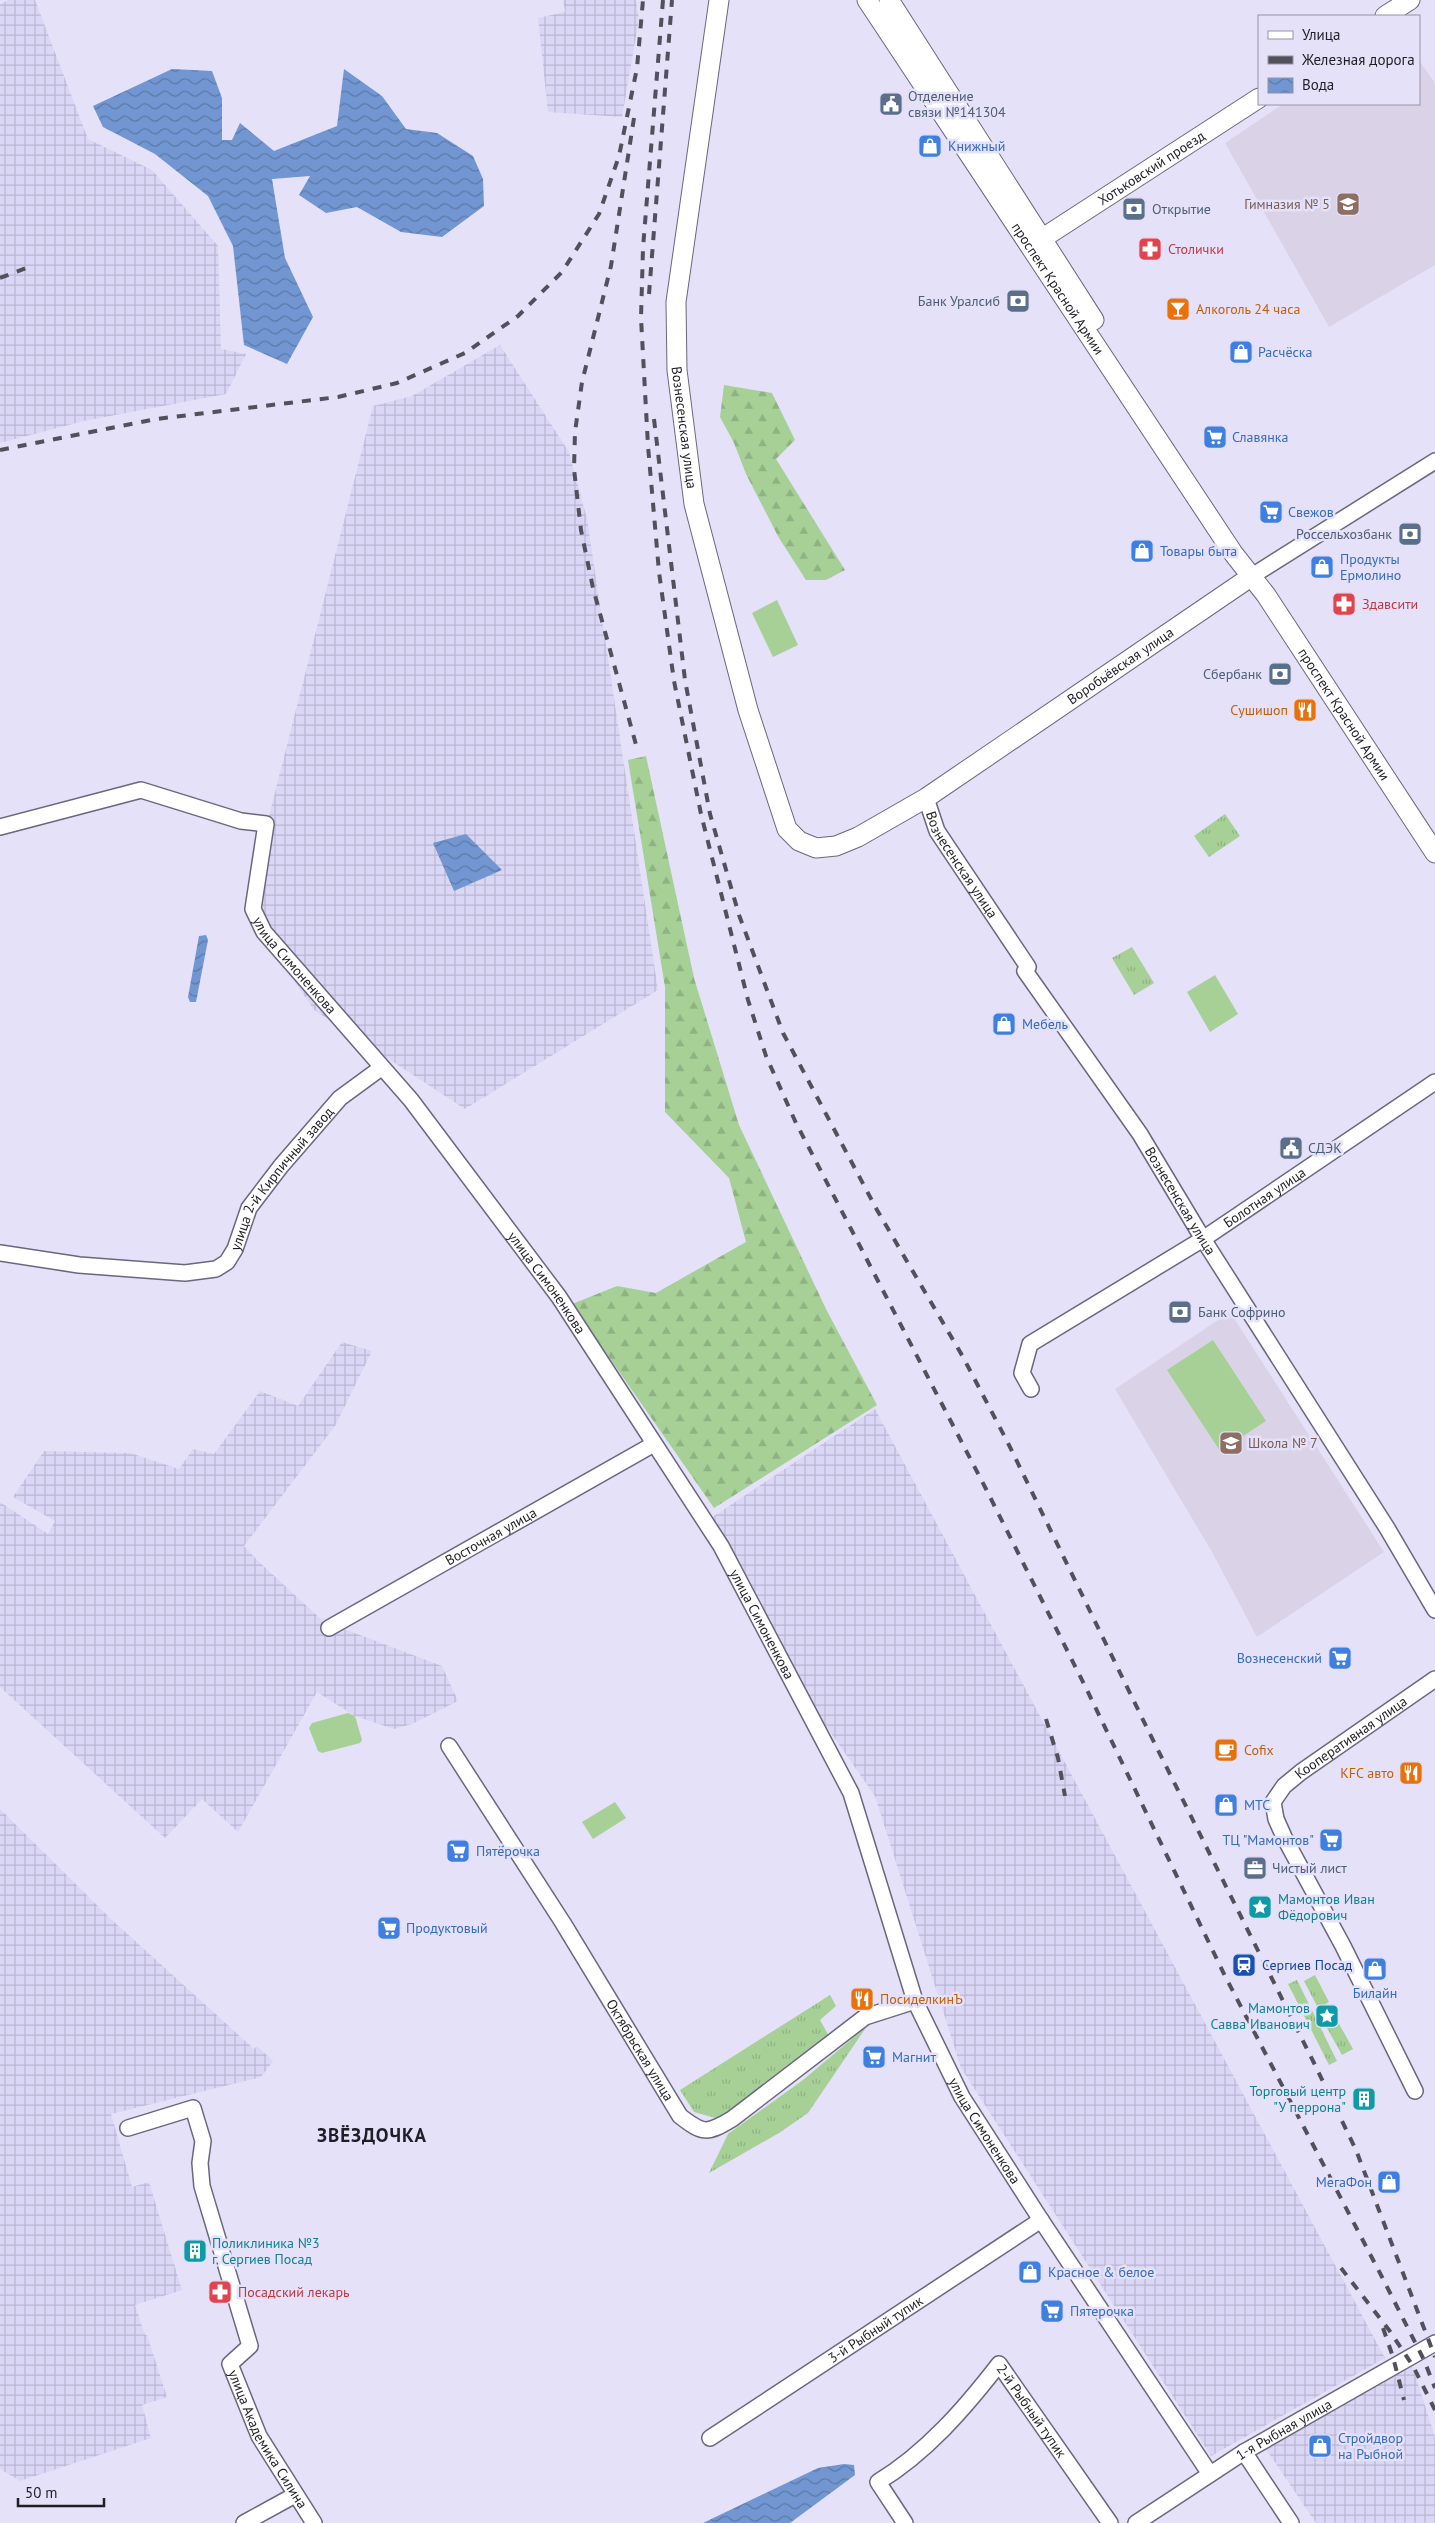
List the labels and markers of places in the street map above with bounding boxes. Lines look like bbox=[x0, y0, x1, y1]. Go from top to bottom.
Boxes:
place label: Отделение связи №141304 bbox=[908, 87, 1006, 121]
public building icon: Отделение связи №141304 bbox=[878, 91, 904, 117]
shop icon: Книжный bbox=[917, 133, 943, 159]
place label: Книжный bbox=[948, 137, 1005, 155]
school or university icon: Гимназия № 5 bbox=[1335, 191, 1361, 217]
place label: Гимназия № 5 bbox=[1244, 195, 1330, 213]
bank icon: Открытие bbox=[1121, 196, 1147, 222]
place label: Открытие bbox=[1152, 200, 1211, 218]
pharmacy icon: Столички bbox=[1137, 236, 1163, 262]
place label: Столички bbox=[1168, 240, 1224, 258]
bank icon: Банк Уралсиб bbox=[1005, 288, 1031, 314]
place label: Банк Уралсиб bbox=[918, 292, 1000, 310]
bar icon: Алкоголь 24 часа bbox=[1165, 296, 1191, 322]
place label: Алкоголь 24 часа bbox=[1196, 300, 1300, 318]
shop icon: Расчёска bbox=[1228, 339, 1254, 365]
place label: Расчёска bbox=[1258, 343, 1312, 361]
supermarket icon: Славянка bbox=[1202, 424, 1228, 450]
place label: Славянка bbox=[1232, 428, 1288, 446]
supermarket icon: Свежов bbox=[1258, 499, 1284, 525]
place label: Свежов bbox=[1288, 503, 1334, 521]
bank icon: Россельхозбанк bbox=[1397, 521, 1423, 547]
place label: Россельхозбанк bbox=[1296, 525, 1392, 543]
shop icon: Товары быта bbox=[1129, 538, 1155, 564]
place label: Товары быта bbox=[1160, 542, 1237, 560]
place label: Продукты Ермолино bbox=[1340, 550, 1401, 584]
shop icon: Продукты Ермолино bbox=[1309, 554, 1335, 580]
pharmacy icon: Здавсити bbox=[1331, 591, 1357, 617]
place label: Здавсити bbox=[1362, 595, 1418, 613]
bank icon: Сбербанк bbox=[1267, 661, 1293, 687]
place label: Сбербанк bbox=[1203, 665, 1262, 683]
restaurant icon: Сушишоп bbox=[1292, 697, 1318, 723]
place label: Сушишоп bbox=[1230, 701, 1288, 719]
shop icon: Мебель bbox=[991, 1011, 1017, 1037]
place label: Мебель bbox=[1022, 1015, 1069, 1033]
public building icon: СДЭК bbox=[1278, 1135, 1304, 1161]
place label: СДЭК bbox=[1308, 1139, 1342, 1157]
bank icon: Банк Софрино bbox=[1167, 1299, 1193, 1325]
place label: Банк Софрино bbox=[1198, 1303, 1285, 1321]
school or university icon: Школа № 7 bbox=[1218, 1430, 1244, 1456]
place label: Школа № 7 bbox=[1248, 1434, 1318, 1452]
supermarket icon: Вознесенский bbox=[1327, 1645, 1353, 1671]
place label: Вознесенский bbox=[1237, 1649, 1322, 1667]
cafe icon: Cofix bbox=[1213, 1737, 1239, 1763]
place label: Cofix bbox=[1244, 1741, 1274, 1759]
restaurant icon: KFC авто bbox=[1398, 1760, 1424, 1786]
place label: KFC авто bbox=[1340, 1764, 1394, 1782]
shop icon: МТС bbox=[1213, 1792, 1239, 1818]
place label: МТС bbox=[1244, 1796, 1270, 1814]
supermarket icon: ТЦ "Мамонтов" bbox=[1318, 1827, 1344, 1853]
place label: ТЦ "Мамонтов" bbox=[1222, 1831, 1314, 1849]
supermarket icon: Пятёрочка bbox=[445, 1838, 471, 1864]
place label: Пятёрочка bbox=[476, 1842, 540, 1860]
office icon: Чистый лист bbox=[1242, 1855, 1268, 1881]
place label: Чистый лист bbox=[1272, 1859, 1347, 1877]
place label: Мамонтов Иван Фёдорович bbox=[1278, 1890, 1375, 1924]
place icon: Мамонтов Иван Фёдорович bbox=[1247, 1894, 1273, 1920]
supermarket icon: Продуктовый bbox=[376, 1915, 402, 1941]
place label: Продуктовый bbox=[406, 1919, 488, 1937]
station icon: Сергиев Посад bbox=[1231, 1952, 1257, 1978]
place label: Сергиев Посад bbox=[1262, 1956, 1353, 1974]
shop icon: Билайн bbox=[1362, 1956, 1388, 1982]
place label: Билайн bbox=[1353, 1984, 1397, 2002]
restaurant icon: ПосиделкинЪ bbox=[849, 1986, 875, 2012]
place label: ПосиделкинЪ bbox=[880, 1990, 963, 2008]
place label: Мамонтов Савва Иванович bbox=[1210, 1999, 1310, 2033]
place icon: Мамонтов Савва Иванович bbox=[1314, 2003, 1340, 2029]
supermarket icon: Магнит bbox=[861, 2044, 887, 2070]
place label: Магнит bbox=[892, 2048, 936, 2066]
place label: Торговый центр "У перрона" bbox=[1249, 2082, 1346, 2116]
building icon: Торговый центр "У перрона" bbox=[1351, 2086, 1377, 2112]
shop icon: МегаФон bbox=[1376, 2169, 1402, 2195]
place label: МегаФон bbox=[1316, 2173, 1372, 2191]
place label: Поликлиника №3 г. Сергиев Посад bbox=[212, 2234, 320, 2268]
building icon: Поликлиника №3 г. Сергиев Посад bbox=[182, 2238, 208, 2264]
shop icon: Красное & белое bbox=[1017, 2259, 1043, 2285]
place label: Красное & белое bbox=[1048, 2263, 1154, 2281]
pharmacy icon: Посадский лекарь bbox=[207, 2279, 233, 2305]
place label: Посадский лекарь bbox=[238, 2283, 350, 2301]
supermarket icon: Пятерочка bbox=[1039, 2298, 1065, 2324]
place label: Пятерочка bbox=[1070, 2302, 1134, 2320]
place label: Стройдвор на Рыбной bbox=[1338, 2429, 1403, 2463]
shop icon: Стройдвор на Рыбной bbox=[1307, 2433, 1333, 2459]

